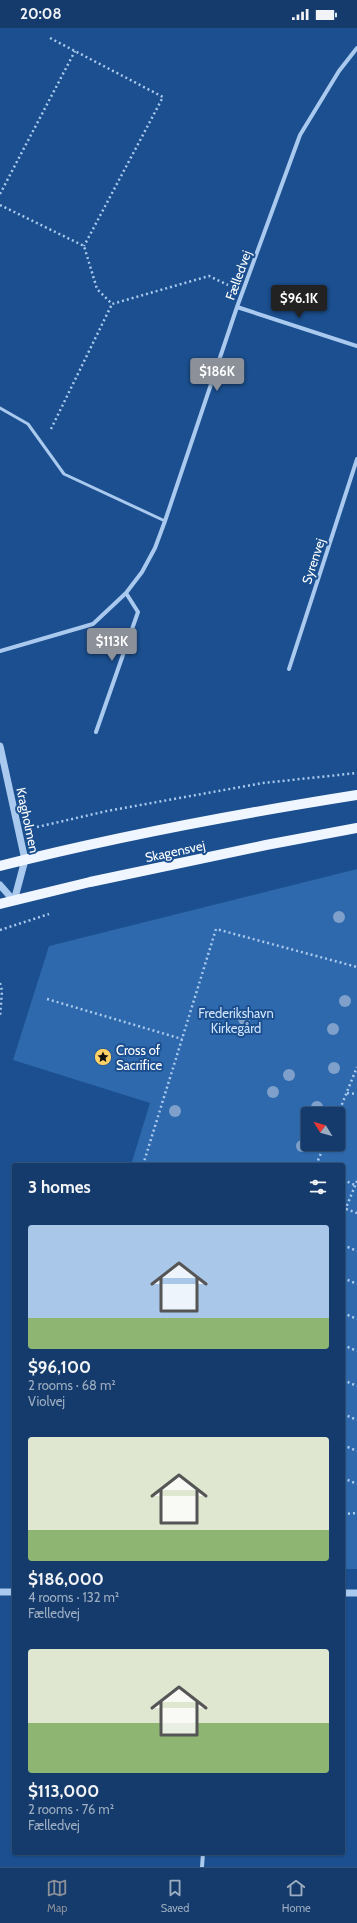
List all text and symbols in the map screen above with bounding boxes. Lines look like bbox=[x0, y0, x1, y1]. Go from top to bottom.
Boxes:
text: 20:08 bbox=[20, 5, 62, 23]
street label: Fælledvej bbox=[222, 248, 255, 302]
pin: $96.1K bbox=[266, 285, 332, 319]
text: $96.1K bbox=[280, 290, 318, 306]
pin: $186K bbox=[189, 358, 245, 392]
text: $186K bbox=[199, 363, 235, 379]
street label: Syrenvej bbox=[298, 536, 329, 586]
pin: $113K bbox=[84, 628, 140, 662]
text: $113K bbox=[96, 633, 128, 649]
street label: Kragholmen bbox=[13, 786, 43, 854]
street label: Skagensvej bbox=[144, 837, 207, 866]
park label: Frederikshavn Kirkegård bbox=[198, 1005, 274, 1036]
place label: Cross of Sacrifice bbox=[116, 1042, 162, 1073]
place icon: Cross of Sacrifice bbox=[93, 1047, 113, 1067]
north arrow bbox=[301, 1107, 345, 1151]
map controls bbox=[301, 1107, 345, 1151]
icon: filters bbox=[307, 1176, 329, 1198]
text: 3 homes bbox=[28, 1177, 91, 1197]
icon: home bbox=[143, 1251, 215, 1323]
text: $96,100 bbox=[28, 1357, 91, 1377]
text: 2 rooms · 68 m² bbox=[28, 1377, 116, 1393]
text: Violvej bbox=[28, 1393, 65, 1409]
icon: home bbox=[143, 1463, 215, 1535]
text: $186,000 bbox=[28, 1569, 104, 1589]
text: 4 rooms · 132 m² bbox=[28, 1589, 119, 1605]
text: Fælledvej bbox=[28, 1605, 80, 1621]
icon: home bbox=[143, 1675, 215, 1747]
text: $113,000 bbox=[28, 1781, 99, 1801]
text: 2 rooms · 76 m² bbox=[28, 1801, 114, 1817]
text: Fælledvej bbox=[28, 1817, 80, 1833]
tab: Map bbox=[46, 1877, 68, 1915]
tab: Saved bbox=[161, 1877, 189, 1915]
tab: Home bbox=[282, 1877, 311, 1915]

